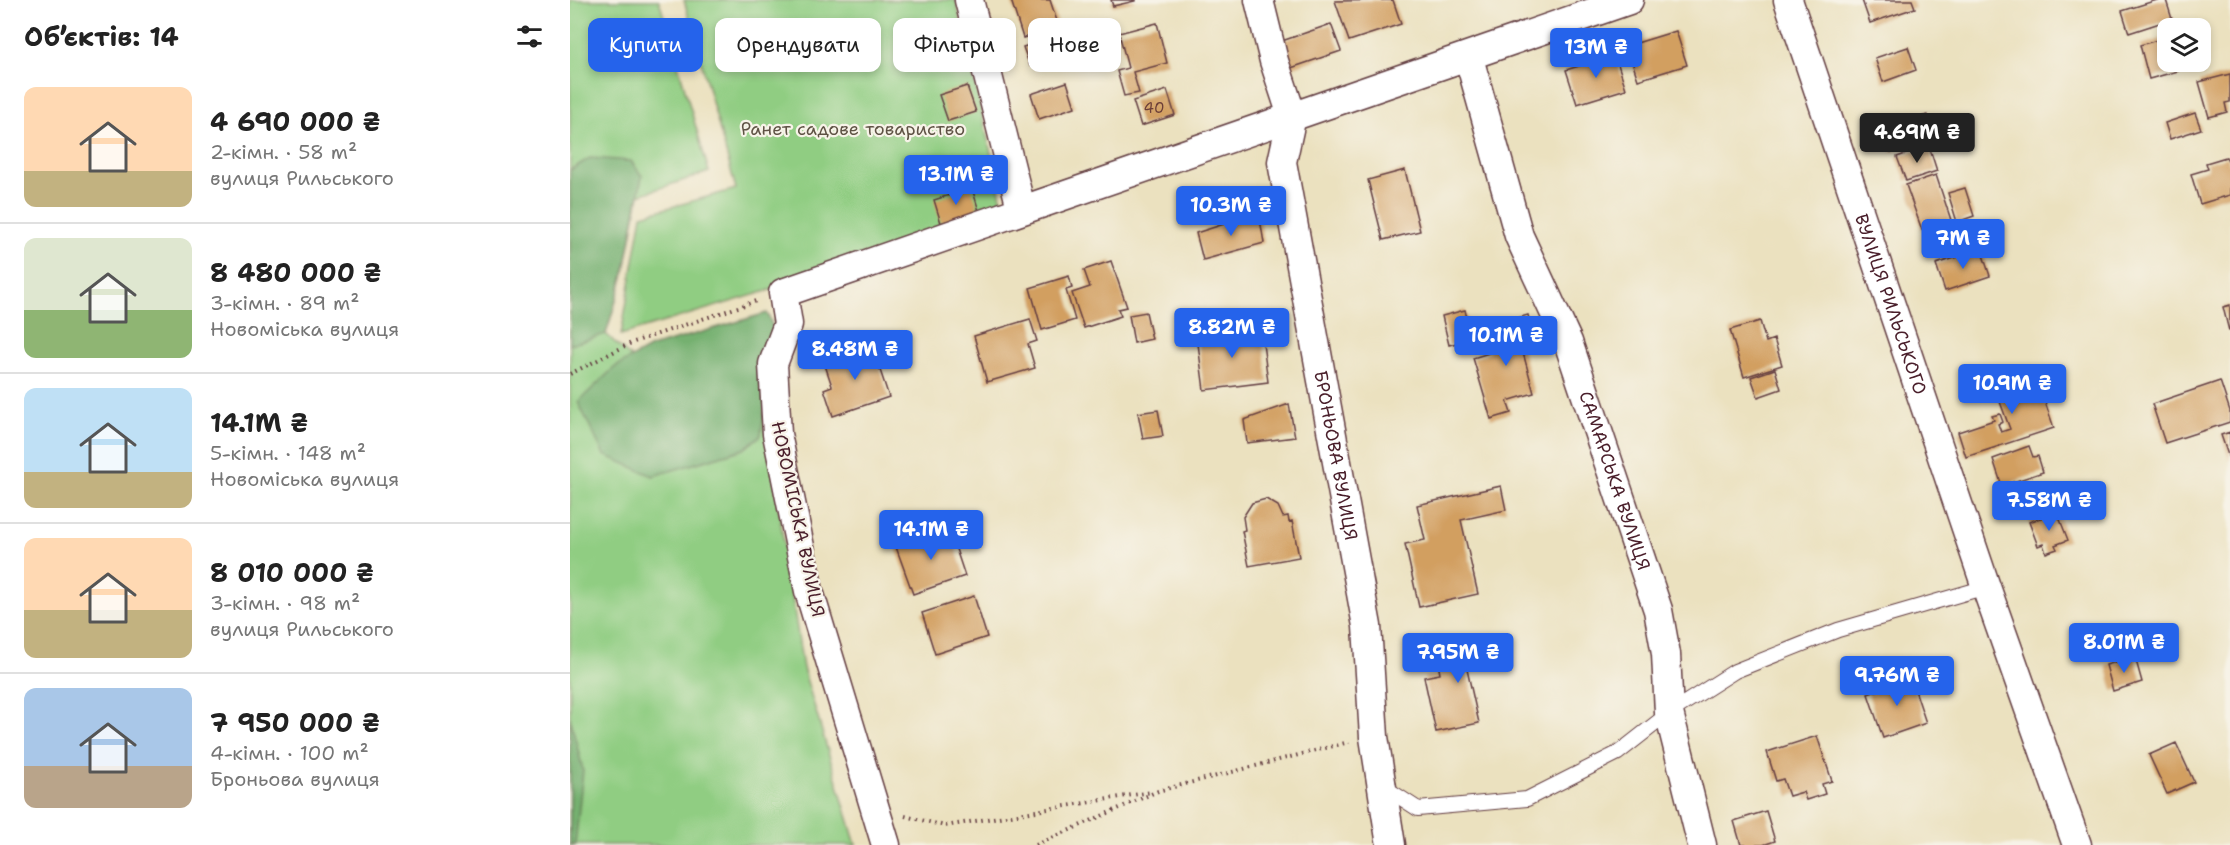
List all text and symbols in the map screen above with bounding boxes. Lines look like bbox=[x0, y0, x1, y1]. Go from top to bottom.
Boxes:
chip: Купити bbox=[588, 18, 703, 72]
chip: Орендувати bbox=[715, 18, 881, 72]
chip: Фільтри bbox=[893, 18, 1016, 72]
chip: Нове bbox=[1028, 18, 1121, 72]
map controls bbox=[2157, 18, 2211, 72]
button: layers bbox=[2157, 18, 2211, 72]
text: Об’єктів: 14 bbox=[24, 19, 179, 54]
icon: filters bbox=[513, 20, 546, 53]
pin: 13M ₴ bbox=[1554, 28, 1638, 79]
text: 13M ₴ bbox=[1564, 34, 1628, 60]
house number: 40 bbox=[1144, 98, 1164, 118]
text: 4 690 000 ₴ bbox=[210, 104, 381, 139]
icon: home bbox=[72, 111, 144, 183]
pin: 4.69M ₴ bbox=[1862, 113, 1972, 164]
park label: Ранет садове товариство bbox=[741, 117, 965, 141]
text: 4.69M ₴ bbox=[1874, 119, 1960, 145]
text: 2-кімн. · 58 m² bbox=[210, 139, 357, 165]
pin: 13.1M ₴ bbox=[901, 155, 1011, 206]
text: 13.1M ₴ bbox=[918, 161, 994, 187]
text: вулиця Рильського bbox=[210, 165, 394, 191]
pin: 10.3M ₴ bbox=[1176, 186, 1286, 237]
text: 10.3M ₴ bbox=[1190, 192, 1272, 218]
street label: ВУЛИЦЯ РИЛЬСЬКОГО bbox=[1849, 211, 1932, 398]
pin: 7M ₴ bbox=[1927, 219, 1999, 270]
text: 7M ₴ bbox=[1936, 225, 1990, 251]
text: 8 480 000 ₴ bbox=[210, 255, 382, 290]
icon: home bbox=[72, 262, 144, 334]
text: 3-кімн. · 89 m² bbox=[210, 290, 360, 316]
pin: 8.82M ₴ bbox=[1177, 308, 1287, 359]
text: 8.82M ₴ bbox=[1188, 314, 1276, 340]
text: Новоміська вулиця bbox=[210, 316, 399, 342]
pin: 10.1M ₴ bbox=[1451, 316, 1561, 367]
text: 10.1M ₴ bbox=[1468, 322, 1544, 348]
pin: 8.48M ₴ bbox=[800, 330, 910, 381]
text: 8.48M ₴ bbox=[812, 336, 898, 362]
pin: 10.9M ₴ bbox=[1957, 364, 2067, 415]
street label: БРОНЬОВА ВУЛИЦЯ bbox=[1308, 368, 1363, 542]
text: 10.9M ₴ bbox=[1972, 370, 2052, 396]
street label: САМАРСЬКА ВУЛИЦЯ bbox=[1573, 388, 1656, 573]
text: 14.1M ₴ bbox=[210, 405, 308, 440]
icon: home bbox=[72, 412, 144, 484]
street label: НОВОМІСЬКА ВУЛИЦЯ bbox=[766, 419, 830, 619]
text: 5-кімн. · 148 m² bbox=[210, 440, 366, 466]
text: Новоміська вулиця bbox=[210, 466, 399, 492]
pin: 7.58M ₴ bbox=[1994, 481, 2104, 532]
text: 7.58M ₴ bbox=[2006, 487, 2092, 513]
pin: 14.1M ₴ bbox=[876, 510, 986, 561]
text: 14.1M ₴ bbox=[893, 516, 969, 542]
text: 8 010 000 ₴ bbox=[210, 555, 374, 590]
icon: home bbox=[72, 562, 144, 634]
text: 3-кімн. · 98 m² bbox=[210, 590, 360, 616]
text: вулиця Рильського bbox=[210, 616, 394, 642]
pin: 8.01M ₴ bbox=[2069, 623, 2179, 674]
text: 8.01M ₴ bbox=[2083, 629, 2165, 655]
pin: 7.95M ₴ bbox=[1403, 633, 1513, 684]
text: 7.95M ₴ bbox=[1416, 639, 1500, 665]
pin: 9.76M ₴ bbox=[1842, 656, 1952, 707]
text: 9.76M ₴ bbox=[1854, 662, 1940, 688]
text: 7 950 000 ₴ bbox=[210, 705, 380, 740]
icon: home bbox=[72, 712, 144, 784]
text: 4-кімн. · 100 m² bbox=[210, 740, 369, 766]
text: Броньова вулиця bbox=[210, 766, 380, 792]

